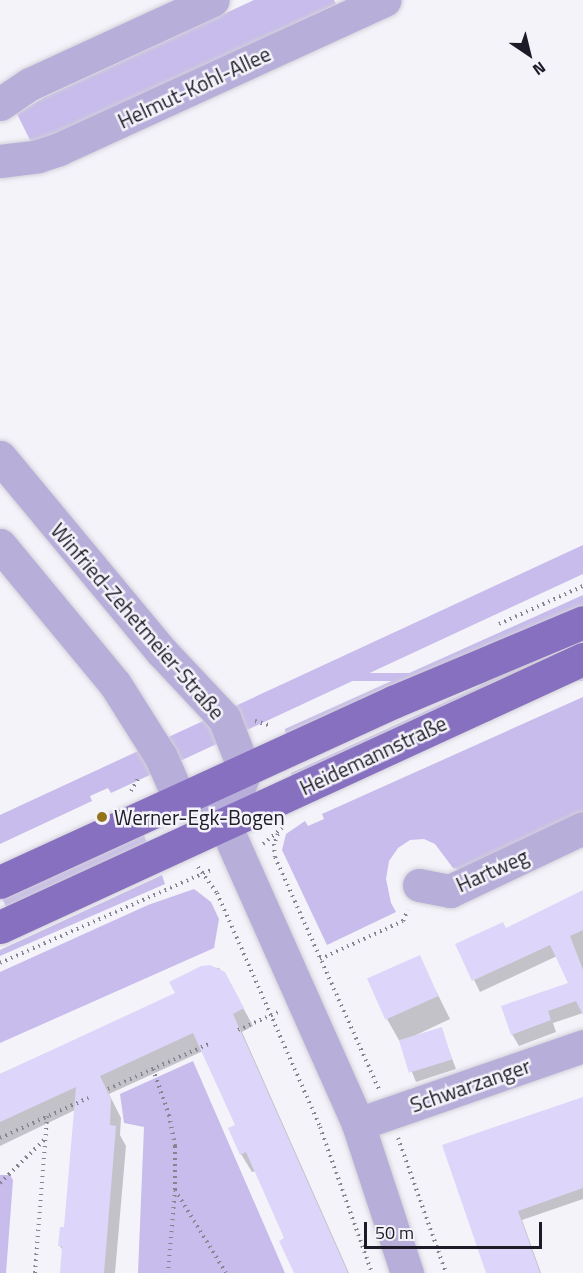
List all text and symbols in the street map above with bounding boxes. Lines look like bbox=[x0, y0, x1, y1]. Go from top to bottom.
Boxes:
north arrow bbox=[499, 24, 559, 84]
street label: Helmut-Kohl-Allee bbox=[114, 41, 274, 133]
text: N bbox=[528, 56, 551, 82]
street label: Winfried-Zehetmeier-Straße bbox=[46, 518, 230, 724]
street label: Heidemannstraße bbox=[296, 710, 450, 800]
place label: Werner-Egk-Bogen bbox=[114, 804, 285, 830]
marker: Werner-Egk-Bogen bbox=[95, 810, 109, 824]
street label: Hartweg bbox=[452, 843, 532, 897]
street label: Schwarzanger bbox=[407, 1053, 533, 1117]
scale bar bbox=[367, 1210, 546, 1248]
text: 50 m bbox=[375, 1219, 414, 1246]

